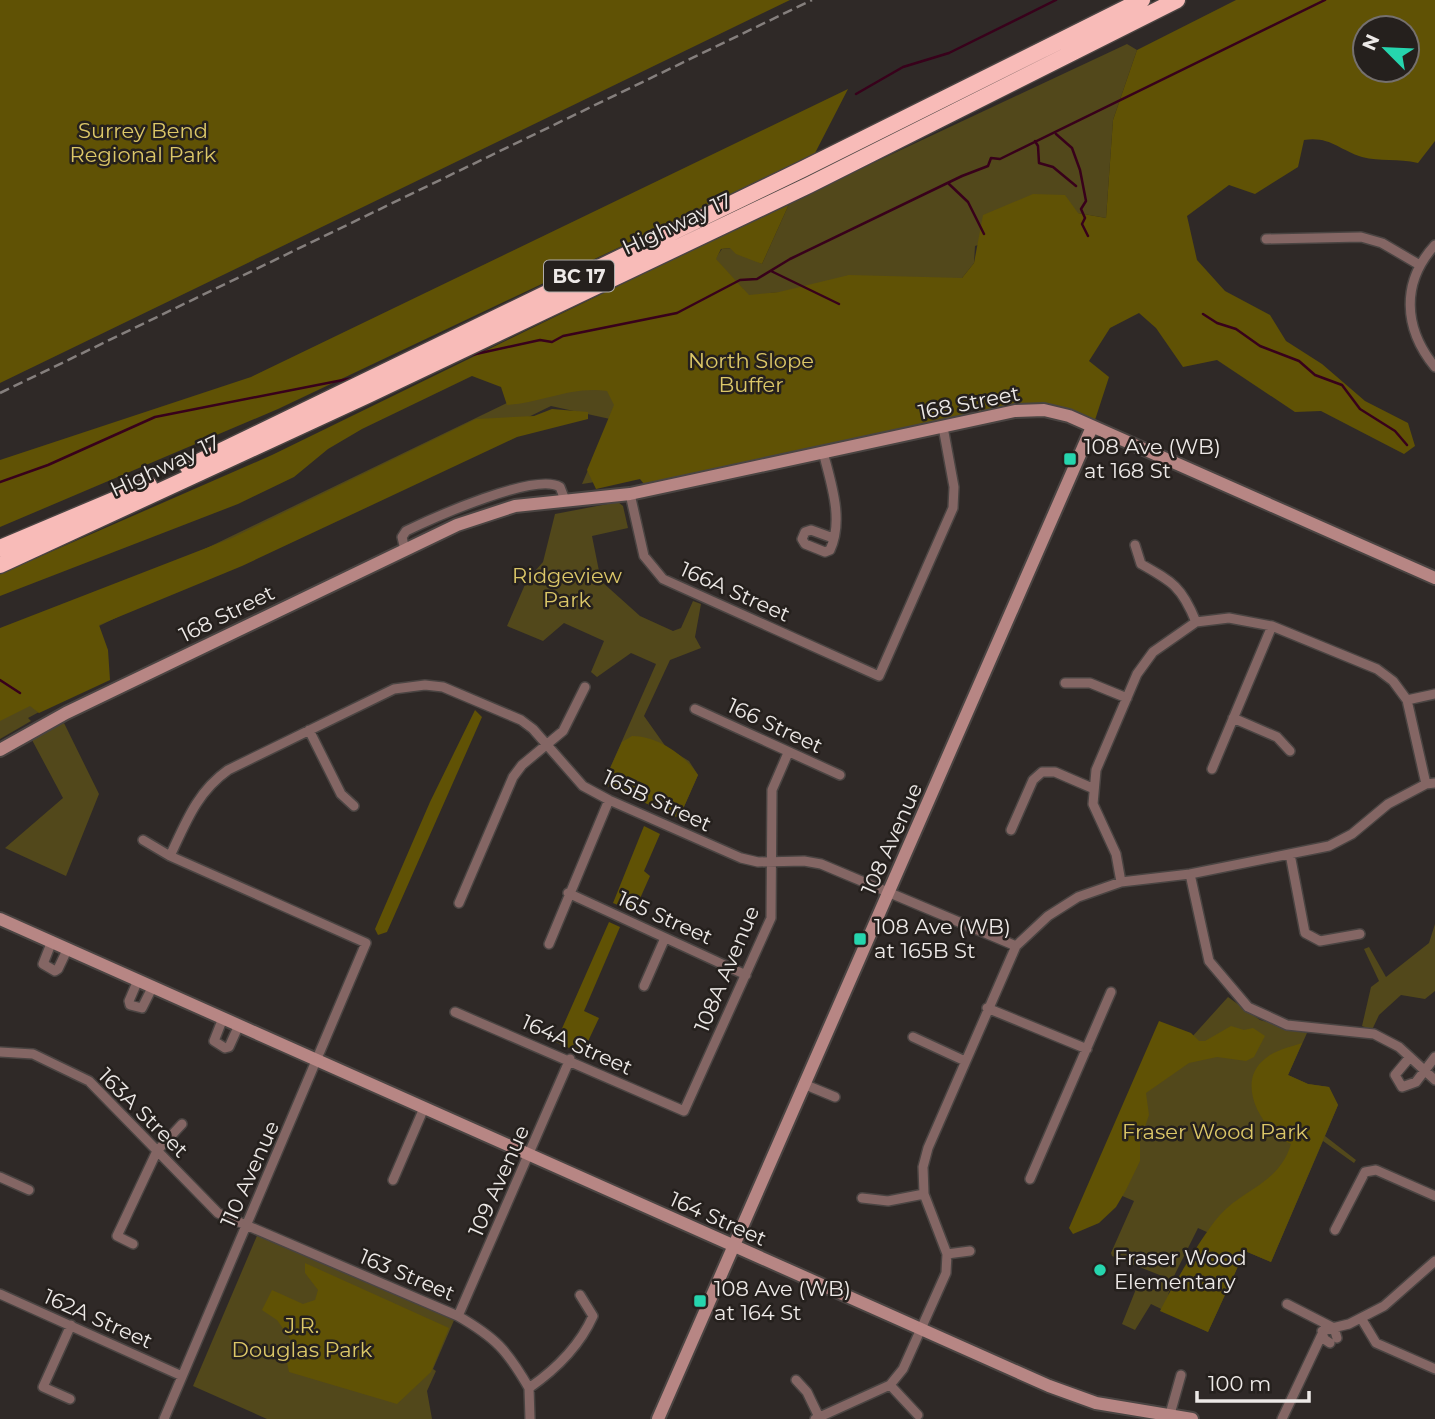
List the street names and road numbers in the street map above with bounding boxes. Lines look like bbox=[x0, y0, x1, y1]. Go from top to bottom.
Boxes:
street label: Highway 17 bbox=[618, 187, 736, 260]
road number: BC 17 bbox=[544, 260, 614, 292]
street label: 168 Street bbox=[916, 380, 1022, 425]
street label: Highway 17 bbox=[106, 429, 224, 502]
street label: 166A Street bbox=[677, 556, 794, 627]
street label: 168 Street bbox=[175, 580, 278, 647]
street label: 166 Street bbox=[724, 693, 827, 758]
street label: 165B Street bbox=[599, 764, 716, 837]
street label: 108 Avenue bbox=[856, 779, 927, 899]
street label: 165 Street bbox=[614, 886, 717, 950]
street label: 108A Avenue bbox=[689, 902, 764, 1036]
street label: 164A Street bbox=[518, 1009, 636, 1080]
street label: 163A Street bbox=[93, 1063, 193, 1163]
street label: 110 Avenue bbox=[215, 1117, 284, 1231]
street label: 109 Avenue bbox=[463, 1121, 534, 1240]
street label: 164 Street bbox=[666, 1186, 770, 1251]
street label: 163 Street bbox=[356, 1243, 459, 1306]
street label: 162A Street bbox=[40, 1283, 156, 1354]

